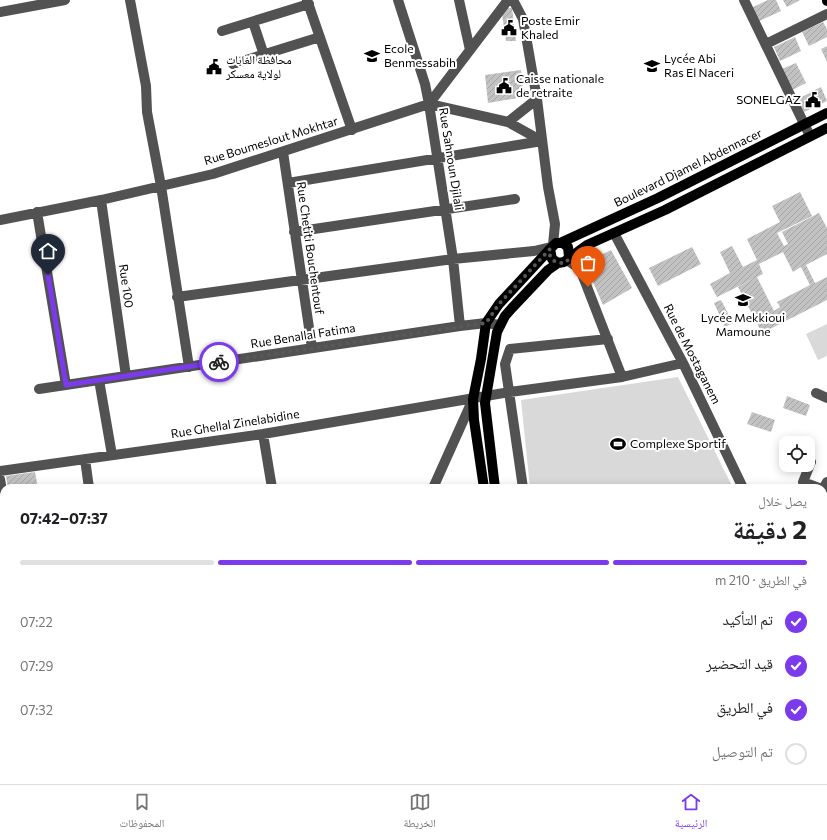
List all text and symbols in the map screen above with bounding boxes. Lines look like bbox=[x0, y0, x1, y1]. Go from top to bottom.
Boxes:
place label: Poste Emir Khaled bbox=[521, 13, 580, 41]
public building icon: Poste Emir Khaled bbox=[500, 19, 518, 37]
place label: Ecole Benmessabih bbox=[384, 41, 456, 69]
school or university icon: Ecole Benmessabih bbox=[363, 47, 381, 65]
place label: Lycée Abi Ras El Naceri bbox=[664, 51, 734, 79]
place label: محافظة الغابات لولاية معسكر bbox=[225, 52, 292, 81]
school or university icon: Lycée Abi Ras El Naceri bbox=[643, 57, 661, 75]
public building icon: محافظة الغابات لولاية معسكر bbox=[205, 58, 223, 76]
place label: Caisse nationale de retraite bbox=[516, 71, 604, 99]
public building icon: Caisse nationale de retraite bbox=[495, 77, 513, 95]
public building icon: SONELGAZ bbox=[804, 91, 822, 109]
place label: SONELGAZ bbox=[736, 92, 801, 106]
street label: Rue Sahnoun Djilali bbox=[437, 106, 467, 211]
street label: Rue Boumeslout Mokhtar bbox=[202, 113, 340, 167]
street label: Boulevard Djamel Abdennacer bbox=[611, 125, 764, 209]
street label: Rue Chetiti Bouchentouf bbox=[295, 181, 327, 315]
pin bbox=[31, 234, 65, 275]
icon: home bbox=[37, 240, 59, 262]
pin bbox=[571, 246, 605, 287]
icon: bag bbox=[577, 252, 599, 274]
street label: Rue 100 bbox=[117, 263, 137, 309]
school or university icon: Lycée Mekkioui Mamoune bbox=[734, 291, 752, 309]
street label: Rue de Mostaganem bbox=[662, 301, 724, 406]
place label: Lycée Mekkioui Mamoune bbox=[701, 310, 785, 338]
street label: Rue Benallal Fatima bbox=[249, 320, 356, 350]
courier bbox=[199, 342, 239, 382]
icon: bike bbox=[208, 351, 230, 373]
street label: Rue Ghellal Zinelabidine bbox=[169, 406, 300, 440]
sports icon: Complexe Sportif bbox=[609, 435, 627, 453]
place label: Complexe Sportif bbox=[630, 436, 726, 450]
map controls bbox=[779, 436, 815, 472]
button: locate bbox=[779, 436, 815, 472]
text: يصل خلال bbox=[758, 493, 807, 509]
text: 07:37–07:42 bbox=[20, 509, 108, 527]
text: 2 دقيقة bbox=[733, 513, 807, 544]
text: في الطريق · 210 m bbox=[715, 572, 807, 588]
text: تم التأكيد bbox=[722, 610, 773, 628]
icon: check bbox=[785, 611, 807, 633]
text: 07:22 bbox=[20, 614, 53, 630]
text: قيد التحضير bbox=[706, 654, 773, 672]
icon: check bbox=[785, 655, 807, 677]
text: 07:29 bbox=[20, 658, 53, 674]
text: في الطريق bbox=[717, 698, 773, 716]
icon: check bbox=[785, 699, 807, 721]
text: 07:32 bbox=[20, 702, 53, 718]
text: تم التوصيل bbox=[712, 742, 773, 760]
tab: المحفوظات bbox=[120, 791, 164, 834]
tab: الخريطة bbox=[403, 791, 436, 834]
tab: الرئيسية bbox=[675, 791, 707, 834]

